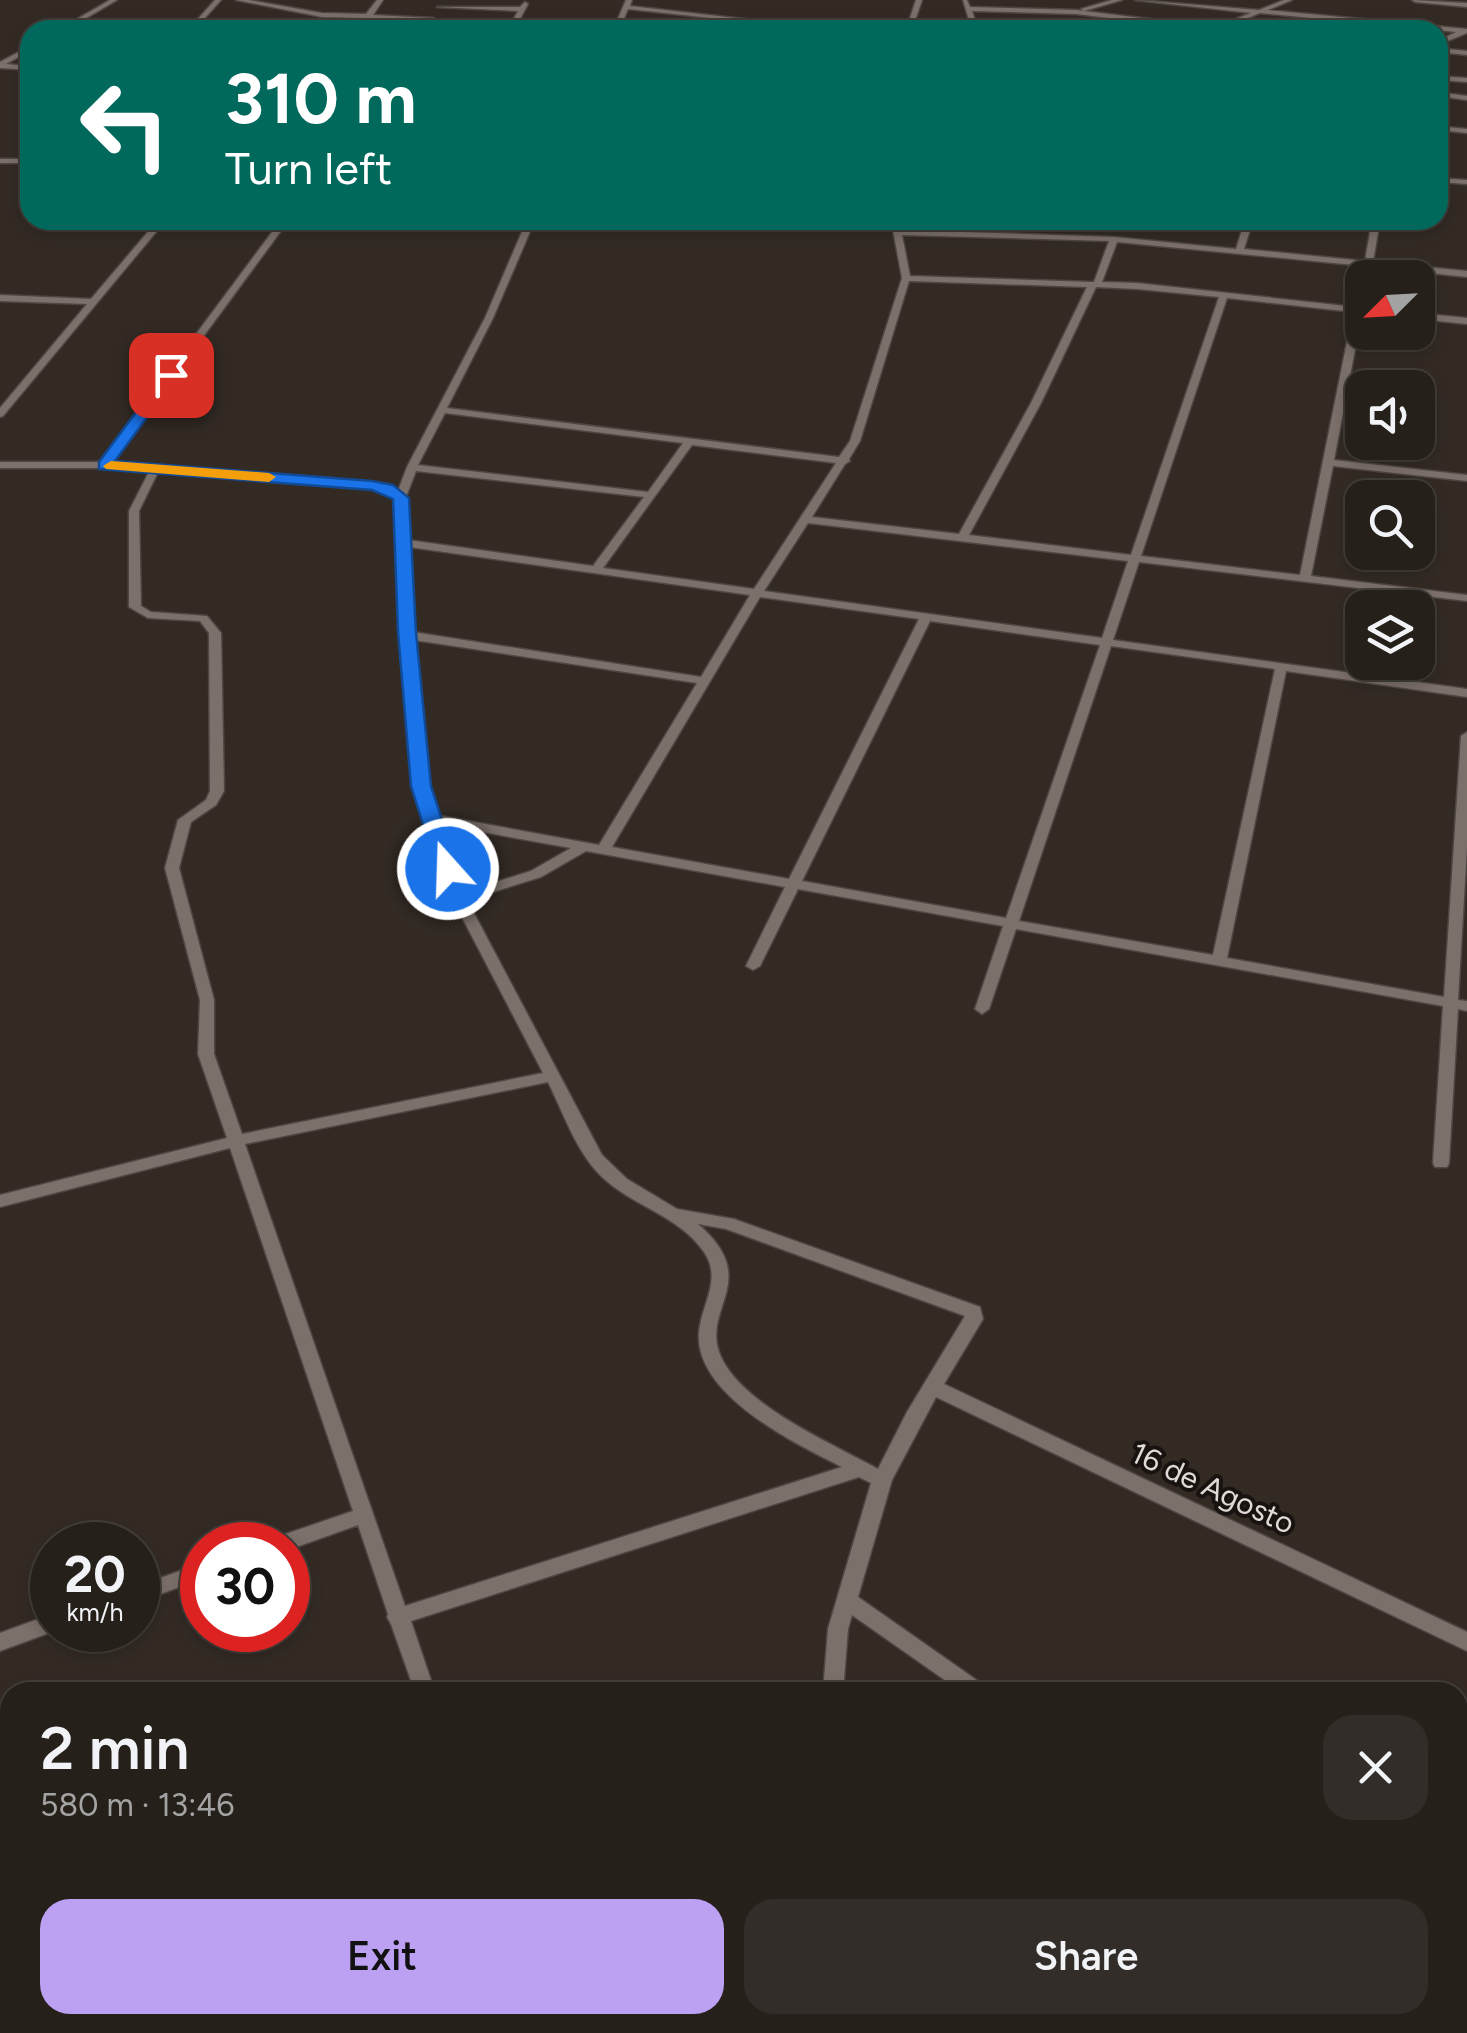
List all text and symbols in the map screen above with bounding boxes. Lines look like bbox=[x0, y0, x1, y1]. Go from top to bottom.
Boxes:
text: 310 m bbox=[225, 56, 417, 141]
icon: left bbox=[60, 60, 190, 190]
text: Turn left bbox=[225, 141, 392, 195]
north arrow bbox=[1345, 260, 1435, 350]
map controls bbox=[1345, 260, 1435, 680]
pin bbox=[129, 333, 214, 418]
icon: arrive bbox=[144, 348, 199, 403]
button: sound bbox=[1345, 370, 1435, 460]
button: search bbox=[1345, 480, 1435, 570]
button: layers bbox=[1345, 590, 1435, 680]
position arrow bbox=[396, 817, 500, 921]
street label: 16 de Agosto bbox=[1125, 1434, 1301, 1542]
speed limit sign: 30 bbox=[180, 1522, 310, 1652]
text: 20 bbox=[64, 1544, 126, 1605]
text: km/h bbox=[66, 1597, 124, 1627]
text: 2 min bbox=[40, 1712, 189, 1784]
button: close bbox=[1323, 1715, 1428, 1820]
text: 580 m · 13:46 bbox=[40, 1786, 234, 1824]
button: Exit bbox=[40, 1899, 724, 2014]
button: Share bbox=[744, 1899, 1428, 2014]

